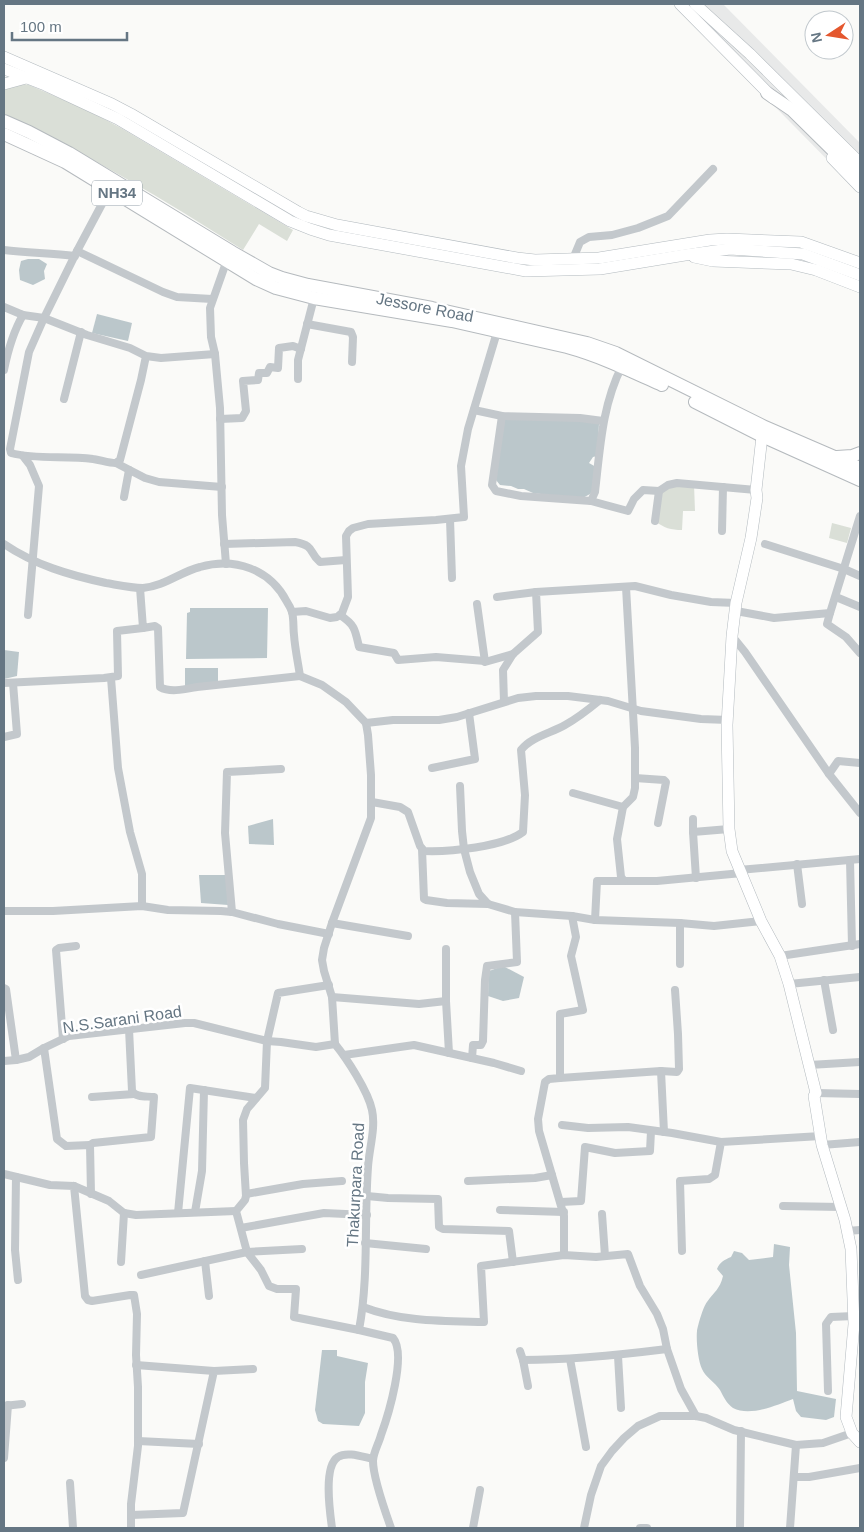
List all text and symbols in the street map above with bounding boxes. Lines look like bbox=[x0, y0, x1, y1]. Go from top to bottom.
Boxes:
scale bar bbox=[12, 10, 128, 42]
north arrow bbox=[804, 10, 854, 60]
text: 100 m bbox=[20, 18, 62, 35]
text: N bbox=[807, 31, 825, 44]
road number: NH34 bbox=[92, 180, 142, 206]
street label: Jessore Road bbox=[375, 290, 475, 325]
street label: N.S.Sarani Road bbox=[61, 1003, 183, 1036]
street label: Thakurpara Road bbox=[344, 1122, 367, 1248]

